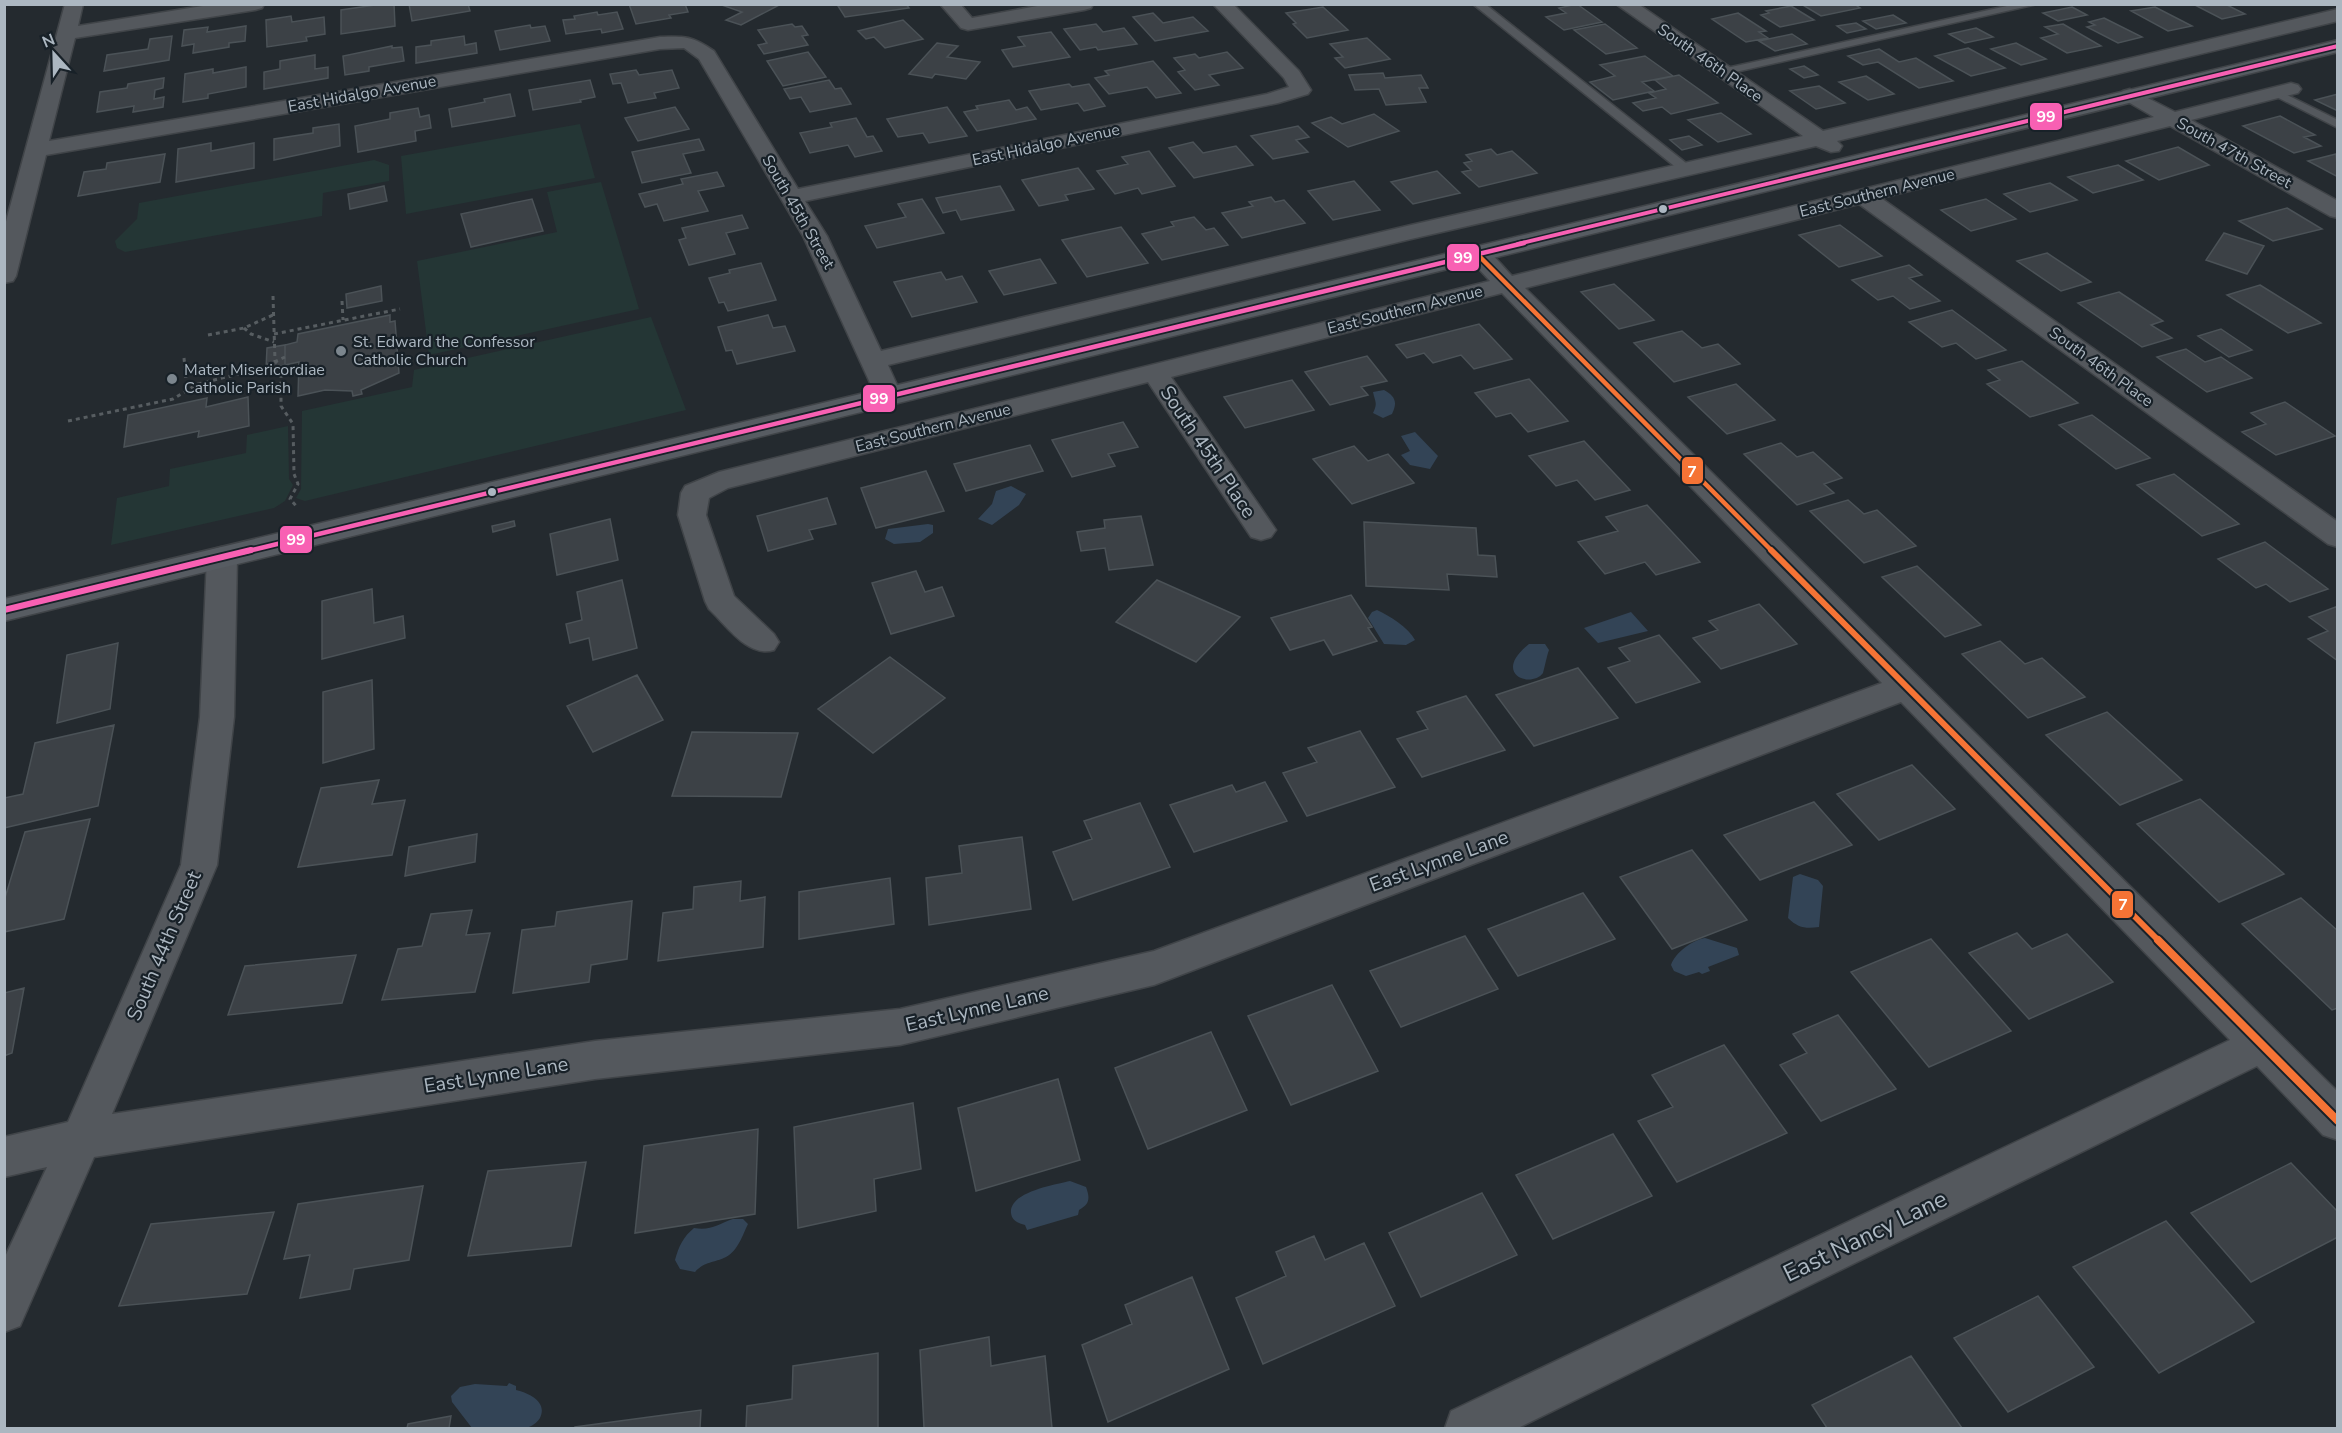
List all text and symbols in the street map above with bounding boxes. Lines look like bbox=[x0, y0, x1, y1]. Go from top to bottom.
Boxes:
street label: South 46th Place bbox=[1653, 19, 1767, 107]
north arrow bbox=[24, 24, 84, 84]
text: N bbox=[39, 29, 58, 53]
street label: East Hidalgo Avenue bbox=[286, 70, 438, 118]
line badge: 99 bbox=[2029, 102, 2063, 131]
text: 99 bbox=[2036, 106, 2056, 128]
street label: South 47th Street bbox=[2173, 112, 2296, 194]
street label: East Hidalgo Avenue bbox=[970, 119, 1122, 171]
street label: South 45th Street bbox=[756, 151, 840, 273]
street label: East Southern Avenue bbox=[1797, 163, 1957, 223]
unlabelled marker bbox=[1657, 203, 1669, 215]
line badge: 99 bbox=[1446, 243, 1480, 272]
text: 99 bbox=[1453, 247, 1473, 269]
street label: East Southern Avenue bbox=[1325, 280, 1485, 340]
street label: South 46th Place bbox=[2045, 322, 2157, 412]
place label: St. Edward the Confessor Catholic Church bbox=[353, 331, 535, 371]
marker: St. Edward the Confessor Catholic Church bbox=[334, 344, 348, 358]
place label: Mater Misericordiae Catholic Parish bbox=[184, 359, 325, 399]
marker: Mater Misericordiae Catholic Parish bbox=[165, 372, 179, 386]
street label: South 45th Place bbox=[1154, 380, 1262, 524]
line badge: 99 bbox=[862, 384, 896, 413]
text: 99 bbox=[869, 388, 889, 410]
street label: East Southern Avenue bbox=[853, 398, 1013, 458]
line badge: 7 bbox=[1681, 456, 1704, 485]
text: 7 bbox=[1687, 461, 1697, 483]
unlabelled marker bbox=[486, 486, 498, 498]
line badge: 99 bbox=[279, 525, 313, 554]
text: 99 bbox=[286, 529, 306, 551]
street label: East Lynne Lane bbox=[1366, 823, 1512, 899]
street label: South 44th Street bbox=[120, 866, 208, 1025]
line badge: 7 bbox=[2111, 890, 2134, 919]
text: 7 bbox=[2118, 894, 2128, 916]
street label: East Lynne Lane bbox=[903, 979, 1051, 1039]
street label: East Lynne Lane bbox=[422, 1050, 570, 1100]
street label: East Nancy Lane bbox=[1778, 1182, 1952, 1290]

